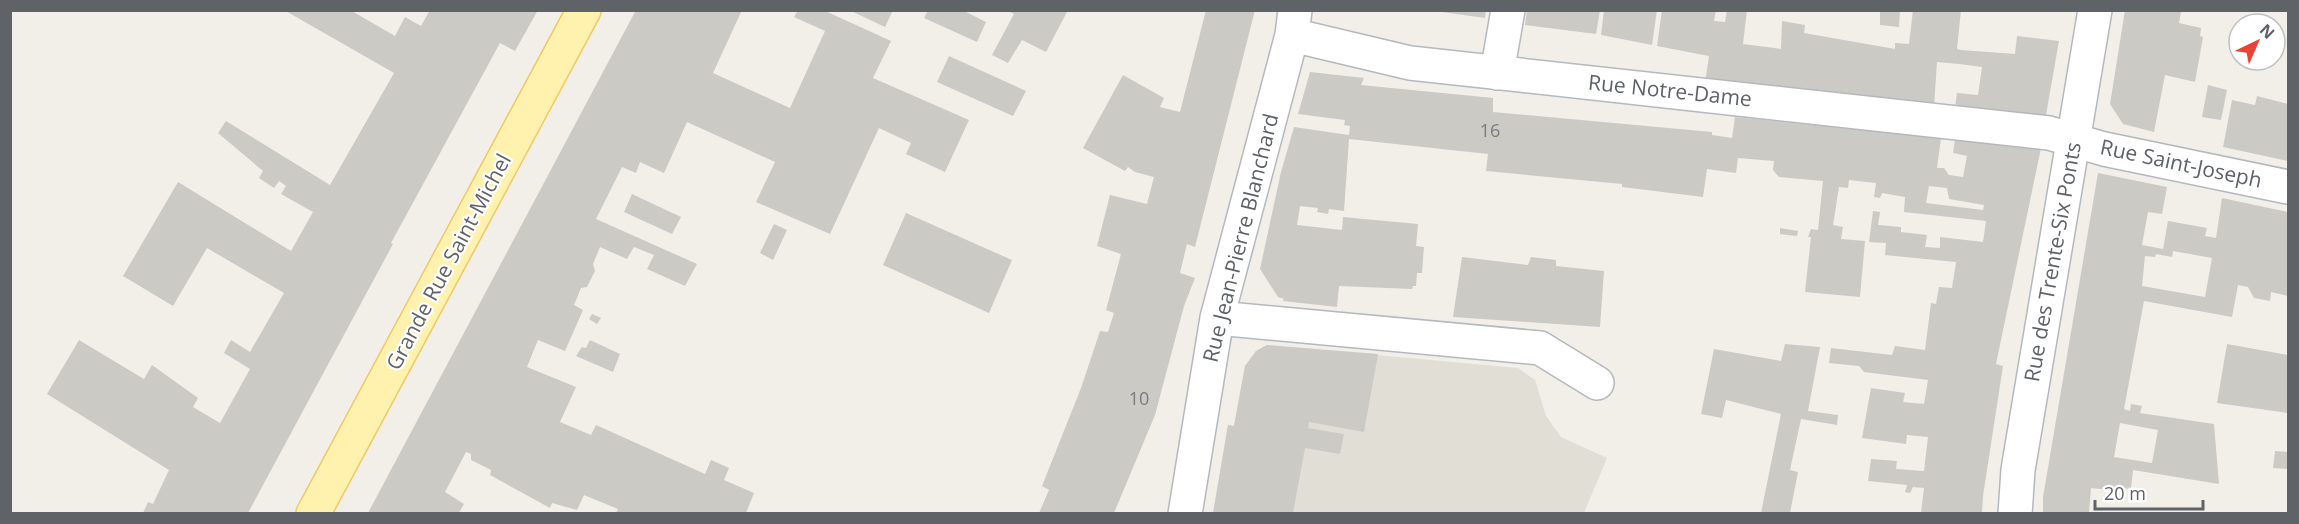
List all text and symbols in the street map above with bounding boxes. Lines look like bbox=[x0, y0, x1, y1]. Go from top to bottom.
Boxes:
north arrow bbox=[2227, 12, 2287, 72]
text: N bbox=[2255, 19, 2280, 44]
street label: Rue Notre-Dame bbox=[1587, 67, 1753, 113]
street label: Rue Jean-Pierre Blanchard bbox=[1196, 110, 1285, 365]
house number: 16 bbox=[1480, 118, 1500, 142]
street label: Rue Saint-Joseph bbox=[2098, 132, 2265, 194]
street label: Rue des Trente-Six Ponts bbox=[2017, 140, 2087, 384]
street label: Grande Rue Saint-Michel bbox=[379, 148, 517, 375]
house number: 10 bbox=[1129, 386, 1149, 410]
scale bar bbox=[2095, 473, 2203, 511]
text: 20 m bbox=[2104, 481, 2146, 505]

